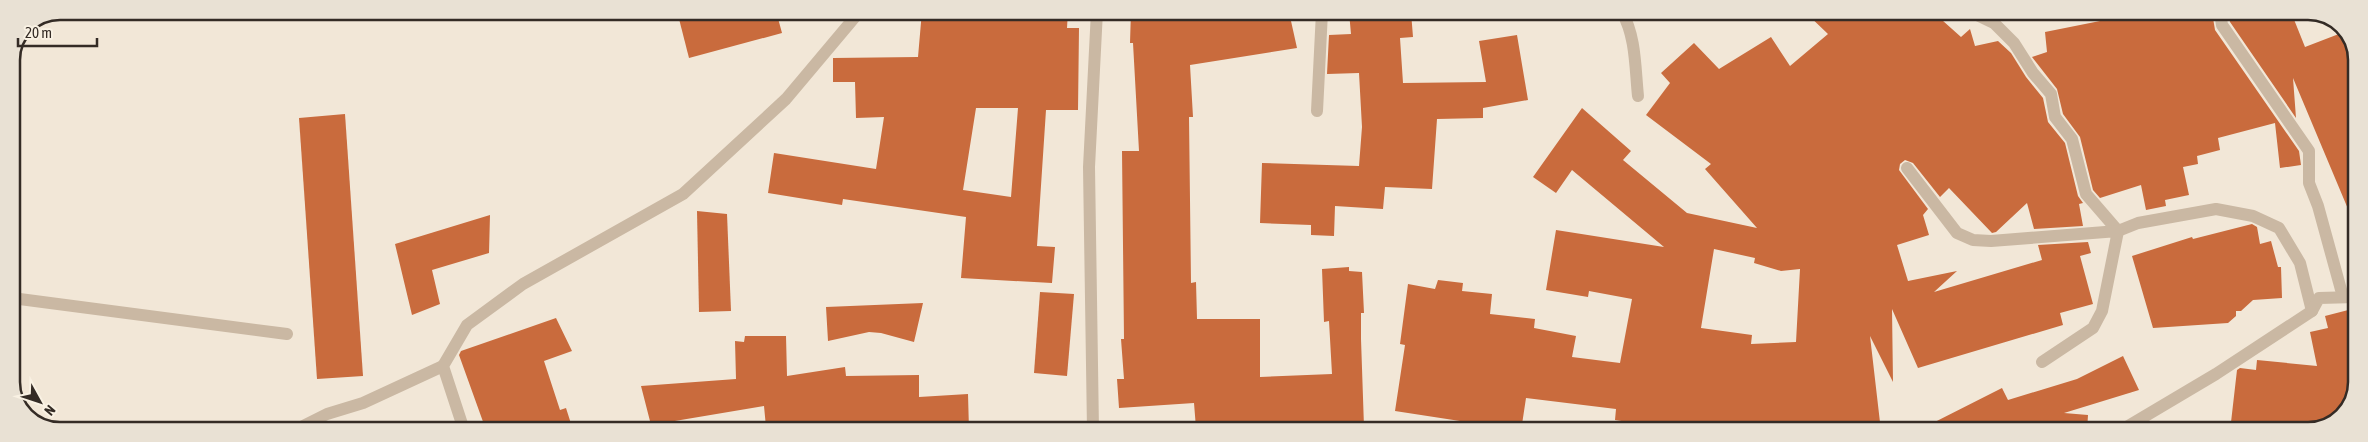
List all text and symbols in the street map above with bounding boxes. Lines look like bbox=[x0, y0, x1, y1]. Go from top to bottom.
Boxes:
scale bar bbox=[18, 15, 96, 47]
text: 20 m bbox=[25, 24, 52, 41]
north arrow bbox=[15, 377, 65, 427]
text: N bbox=[41, 402, 59, 419]

